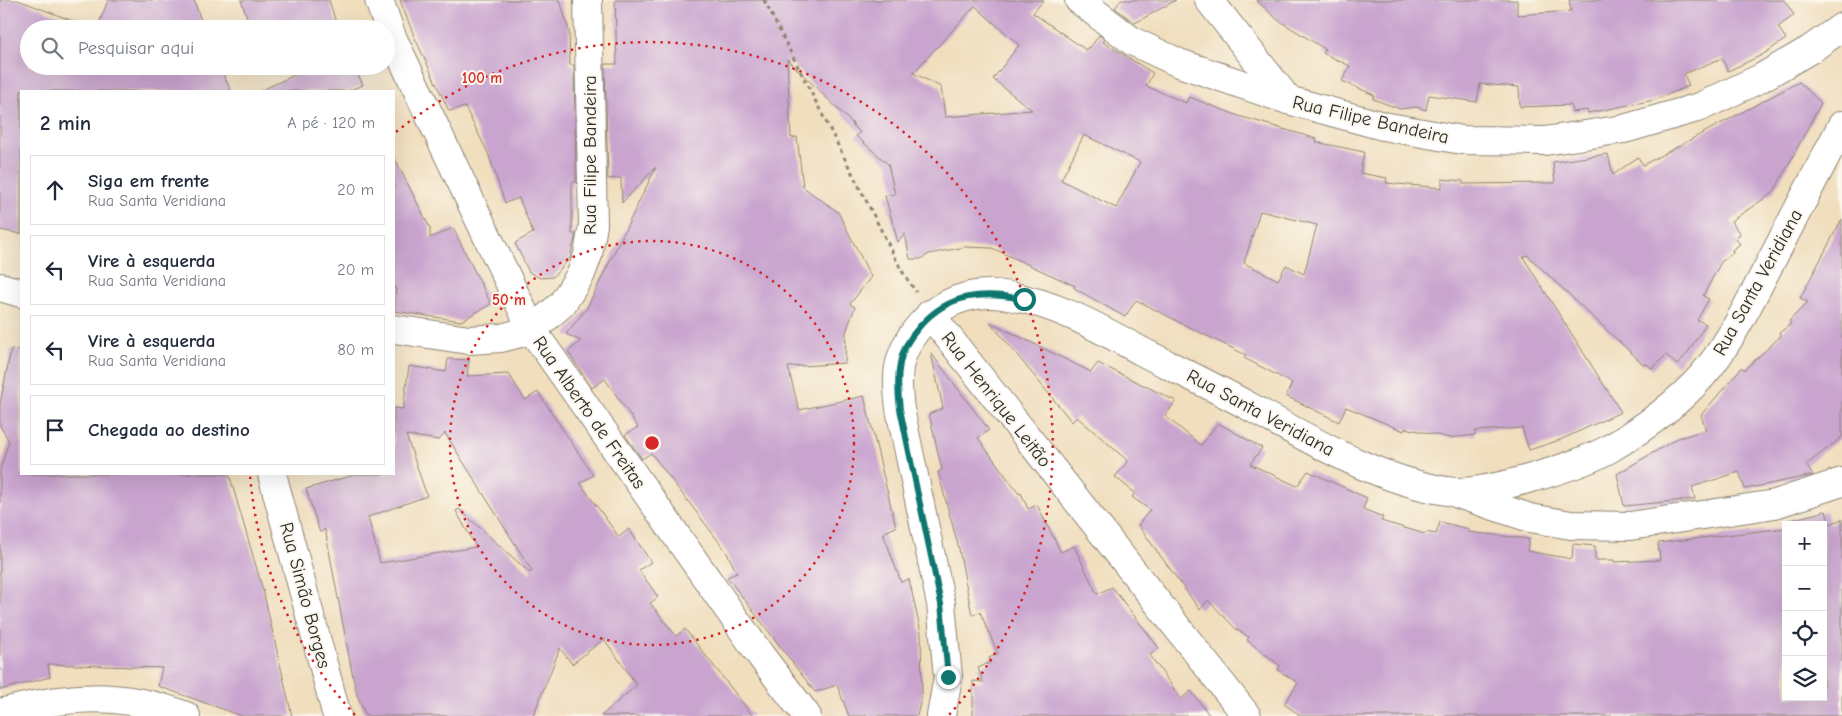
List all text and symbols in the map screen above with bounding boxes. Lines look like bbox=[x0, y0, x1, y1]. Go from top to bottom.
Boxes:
search box bbox=[20, 20, 395, 75]
icon: search bbox=[38, 34, 66, 62]
text: Pesquisar aqui bbox=[78, 37, 194, 59]
text: 100 m bbox=[462, 69, 502, 87]
street label: Rua Filipe Bandeira bbox=[579, 75, 601, 235]
street label: Rua Filipe Bandeira bbox=[1290, 91, 1451, 149]
text: 2 min bbox=[40, 111, 91, 135]
text: A pé · 120 m bbox=[287, 114, 375, 132]
text: Siga em frente bbox=[88, 170, 209, 192]
icon: ahead bbox=[41, 176, 69, 204]
text: 20 m bbox=[337, 181, 374, 199]
text: Rua Santa Veridiana bbox=[88, 192, 226, 210]
street label: Rua Santa Veridiana bbox=[1709, 205, 1807, 360]
text: Vire à esquerda bbox=[88, 250, 215, 272]
icon: left bbox=[41, 256, 69, 284]
text: 20 m bbox=[337, 261, 374, 279]
text: Rua Santa Veridiana bbox=[88, 272, 226, 290]
route start bbox=[1013, 288, 1036, 311]
text: 50 m bbox=[492, 291, 526, 309]
street label: Rua Henrique Leitão bbox=[936, 327, 1056, 472]
text: Vire à esquerda bbox=[88, 330, 215, 352]
street label: Rua Alberto de Freitas bbox=[528, 332, 650, 493]
icon: left bbox=[41, 336, 69, 364]
text: 80 m bbox=[337, 341, 374, 359]
text: Rua Santa Veridiana bbox=[88, 352, 226, 370]
street label: Rua Santa Veridiana bbox=[1183, 365, 1338, 461]
icon: arrive bbox=[41, 416, 69, 444]
text: Chegada ao destino bbox=[88, 419, 250, 441]
centre of rings bbox=[643, 434, 661, 452]
street label: Rua Simão Borges bbox=[275, 520, 335, 671]
map controls bbox=[1782, 521, 1827, 701]
button: + bbox=[1782, 521, 1827, 566]
button: − bbox=[1782, 566, 1827, 611]
button: locate bbox=[1782, 611, 1827, 656]
button: layers bbox=[1782, 656, 1827, 701]
route end bbox=[937, 666, 960, 689]

